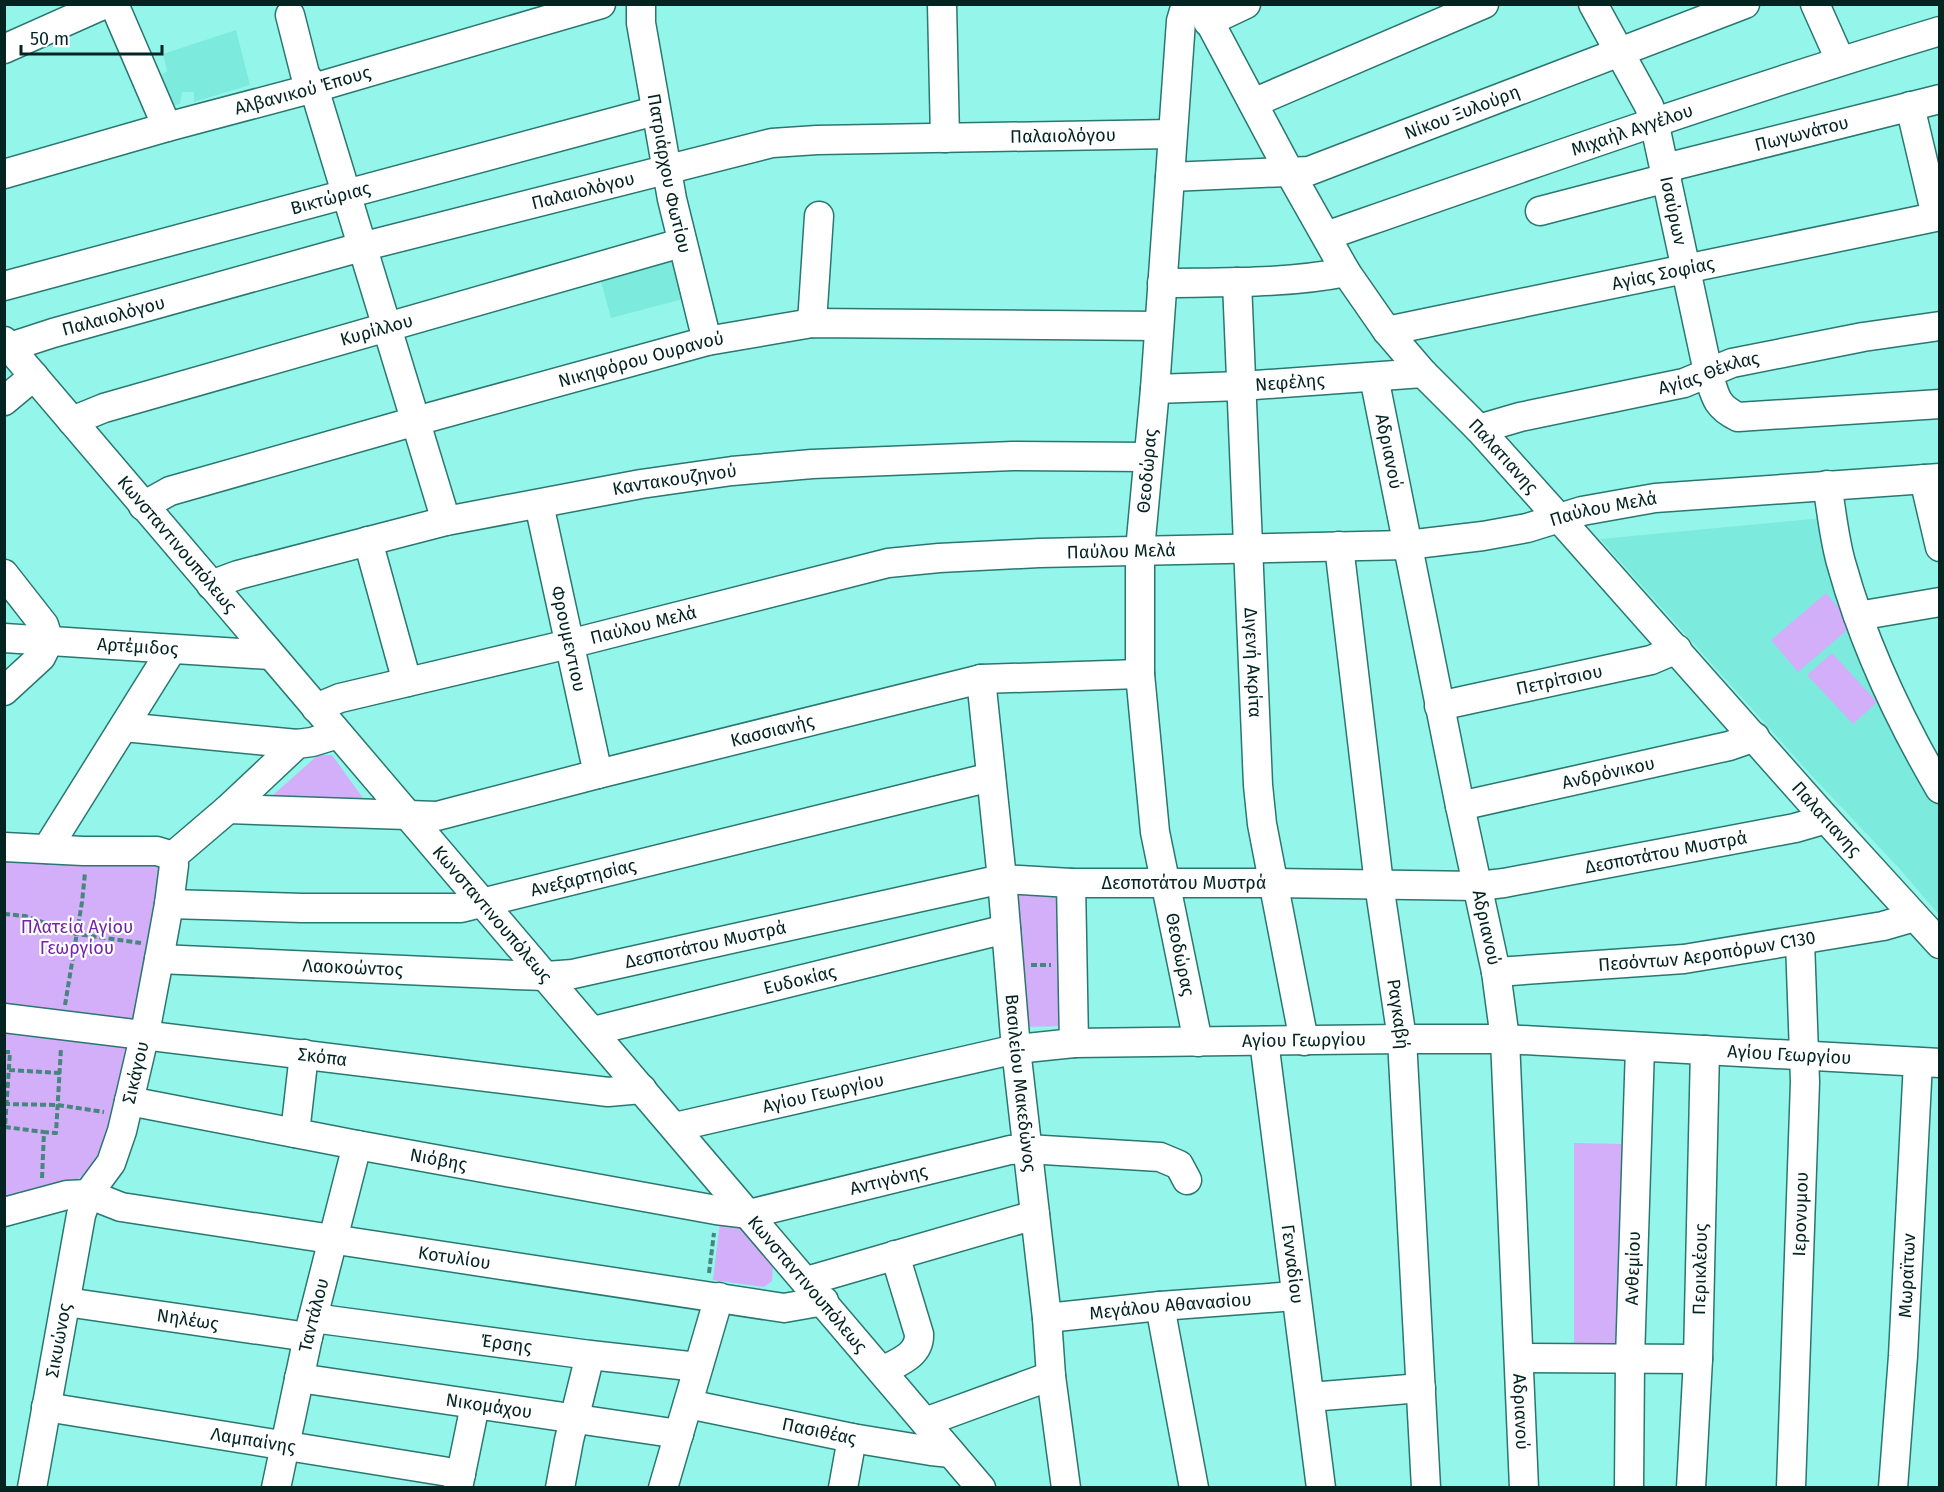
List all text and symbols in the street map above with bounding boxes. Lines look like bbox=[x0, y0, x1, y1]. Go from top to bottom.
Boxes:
scale bar bbox=[21, 18, 162, 56]
text: 50 m bbox=[30, 28, 69, 50]
street label: Αλβανικού Έπους bbox=[232, 61, 374, 120]
street label: Νίκου Ξυλούρη bbox=[1401, 80, 1523, 144]
street label: Πατριάρχου Φωτίου bbox=[643, 92, 696, 256]
street label: Μιχαήλ Αγγέλου bbox=[1568, 99, 1696, 161]
street label: Πωγωνάτου bbox=[1752, 111, 1851, 156]
street label: Παλαιολόγου bbox=[1010, 124, 1116, 148]
street label: Παλαιολόγου bbox=[529, 167, 637, 214]
street label: Ισαύρων bbox=[1655, 174, 1691, 248]
street label: Βικτώριας bbox=[288, 177, 373, 219]
street label: Αγίας Σοφίας bbox=[1610, 252, 1717, 295]
street label: Παλαιολόγου bbox=[60, 291, 167, 341]
street label: Κυρίλλου bbox=[338, 309, 415, 351]
street label: Νικηφόρου Ουρανού bbox=[556, 327, 726, 392]
street label: Αγίας Θέκλας bbox=[1656, 347, 1762, 399]
street label: Νεφέλης bbox=[1254, 369, 1326, 396]
street label: Αδριανού bbox=[1371, 412, 1407, 491]
street label: Παλατιανης bbox=[1464, 414, 1543, 499]
street label: Θεοδώρας bbox=[1132, 427, 1162, 514]
street label: Καντακουζηνού bbox=[611, 459, 738, 500]
street label: Κωνσταντινουπόλεως bbox=[113, 471, 242, 618]
street label: Παύλου Μελά bbox=[1547, 487, 1659, 531]
street label: Παύλου Μελά bbox=[1066, 539, 1176, 563]
street label: Φρουμεντιου bbox=[546, 584, 591, 694]
street label: Παύλου Μελά bbox=[588, 601, 699, 649]
street label: Διγενή Ακρίτα bbox=[1240, 607, 1266, 718]
street label: Αρτέμιδος bbox=[96, 633, 180, 660]
street label: Πετρίτσιου bbox=[1514, 660, 1605, 700]
street label: Κασσιανής bbox=[728, 710, 817, 752]
street label: Ανδρόνικου bbox=[1560, 752, 1657, 794]
street label: Παλατιανης bbox=[1787, 777, 1866, 862]
street label: Δεσποτάτου Μυστρά bbox=[1583, 826, 1749, 879]
street label: Κωνσταντινουπόλεως bbox=[428, 841, 557, 988]
street label: Ανεξαρτησίας bbox=[528, 854, 639, 901]
street label: Δεσποτάτου Μυστρά bbox=[1102, 872, 1266, 894]
street label: Αδριανού bbox=[1468, 888, 1505, 967]
street label: Θεοδώρας bbox=[1161, 911, 1199, 999]
park label: Πλατεία Αγίου Γεωργίου bbox=[21, 916, 133, 959]
street label: Δεσποτάτου Μυστρά bbox=[622, 916, 788, 973]
street label: Πεσόντων Αεροπόρων C130 bbox=[1597, 926, 1817, 976]
street label: Λαοκοώντος bbox=[302, 954, 404, 981]
street label: Ευδοκίας bbox=[761, 960, 839, 999]
street label: Ραγκαβή bbox=[1382, 978, 1414, 1050]
street label: Βασιλείου Μακεδώνος bbox=[1001, 993, 1041, 1174]
street label: Αγίου Γεωργίου bbox=[1242, 1028, 1366, 1052]
street label: Σικάγου bbox=[118, 1039, 154, 1106]
street label: Αγίου Γεωργίου bbox=[1727, 1040, 1852, 1069]
street label: Σκόπα bbox=[297, 1043, 349, 1071]
street label: Αγίου Γεωργίου bbox=[760, 1069, 886, 1118]
street label: Νιόβης bbox=[408, 1144, 469, 1176]
street label: Αντιγόνης bbox=[848, 1160, 930, 1200]
street label: Ιερονυμου bbox=[1788, 1171, 1813, 1257]
street label: Κωνσταντινουπόλεως bbox=[743, 1211, 872, 1358]
street label: Γενναδίου bbox=[1276, 1223, 1308, 1305]
street label: Περικλέους bbox=[1688, 1223, 1712, 1315]
street label: Ανθεμίου bbox=[1621, 1231, 1645, 1306]
street label: Μωραϊτων bbox=[1894, 1232, 1920, 1318]
street label: Κοτυλίου bbox=[417, 1241, 492, 1274]
street label: Ταντάλου bbox=[294, 1276, 334, 1354]
street label: Μεγάλου Αθανασίου bbox=[1088, 1288, 1252, 1324]
street label: Σικυώνος bbox=[41, 1301, 76, 1379]
street label: Νηλέως bbox=[155, 1304, 221, 1335]
street label: Έρσης bbox=[479, 1330, 534, 1358]
street label: Αδριανού bbox=[1508, 1373, 1533, 1450]
street label: Νικομάχου bbox=[444, 1389, 534, 1423]
street label: Πασιθέας bbox=[780, 1413, 859, 1450]
street label: Λαμπαίνης bbox=[209, 1423, 298, 1458]

